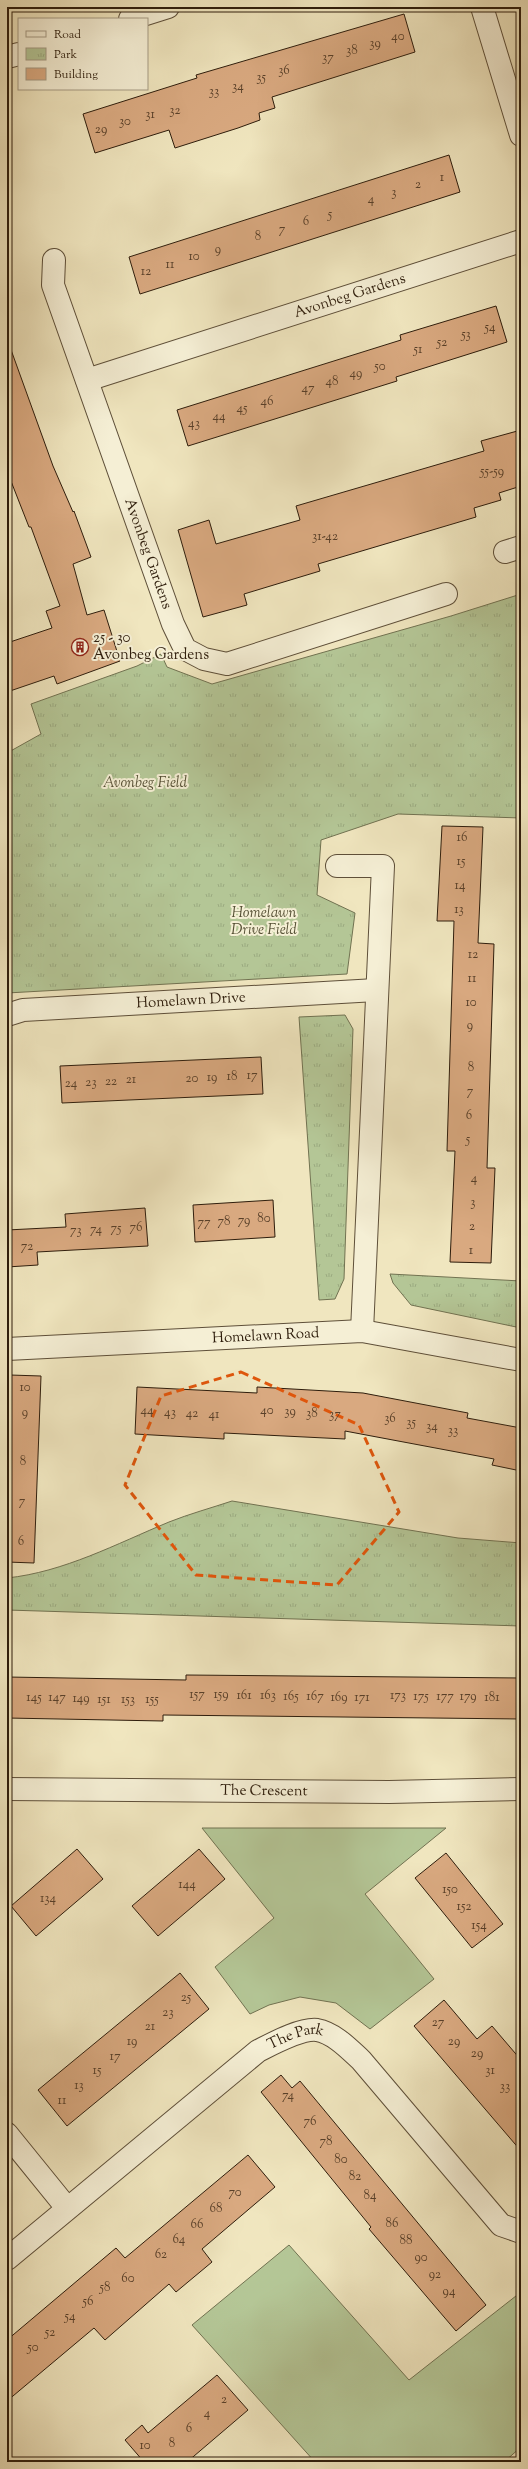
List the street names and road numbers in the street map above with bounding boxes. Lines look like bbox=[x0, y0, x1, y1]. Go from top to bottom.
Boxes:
street label: Avonbeg Gardens bbox=[291, 268, 408, 324]
street label: Avonbeg Gardens bbox=[119, 495, 177, 612]
street label: Homelawn Drive bbox=[136, 987, 246, 1014]
street label: Homelawn Road bbox=[212, 1323, 320, 1349]
street label: The Crescent bbox=[220, 1780, 308, 1802]
street label: The Park bbox=[264, 2019, 326, 2055]

